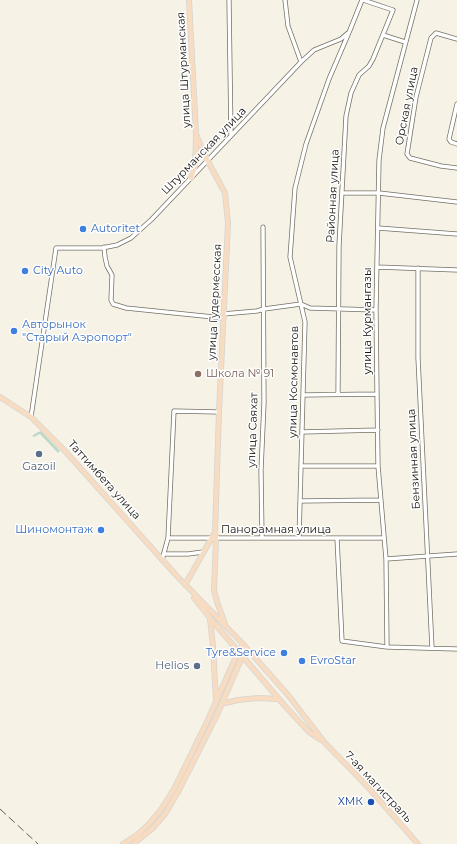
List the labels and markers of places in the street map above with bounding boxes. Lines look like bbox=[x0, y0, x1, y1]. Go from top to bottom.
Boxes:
place label: Autoritet bbox=[91, 222, 140, 236]
marker: Autoritet bbox=[78, 224, 88, 234]
place label: City Auto bbox=[33, 264, 83, 278]
marker: City Auto bbox=[20, 266, 30, 276]
place label: Авторынок "Старый Аэропорт" bbox=[22, 318, 132, 344]
marker: Авторынок "Старый Аэропорт" bbox=[9, 326, 19, 336]
place label: Школа № 91 bbox=[206, 367, 274, 381]
marker: Школа № 91 bbox=[193, 369, 203, 379]
marker: Gazoil bbox=[34, 449, 44, 459]
place label: Gazoil bbox=[22, 460, 56, 474]
place label: Шиномонтаж bbox=[15, 523, 93, 537]
marker: Шиномонтаж bbox=[96, 525, 106, 535]
place label: Tyre&Service bbox=[206, 646, 276, 660]
marker: Tyre&Service bbox=[279, 648, 289, 658]
place label: EvroStar bbox=[310, 654, 356, 668]
marker: EvroStar bbox=[297, 656, 307, 666]
place label: Helios bbox=[155, 659, 189, 673]
marker: Helios bbox=[192, 661, 202, 671]
place label: ХМК bbox=[338, 795, 363, 809]
marker: ХМК bbox=[366, 797, 376, 807]

